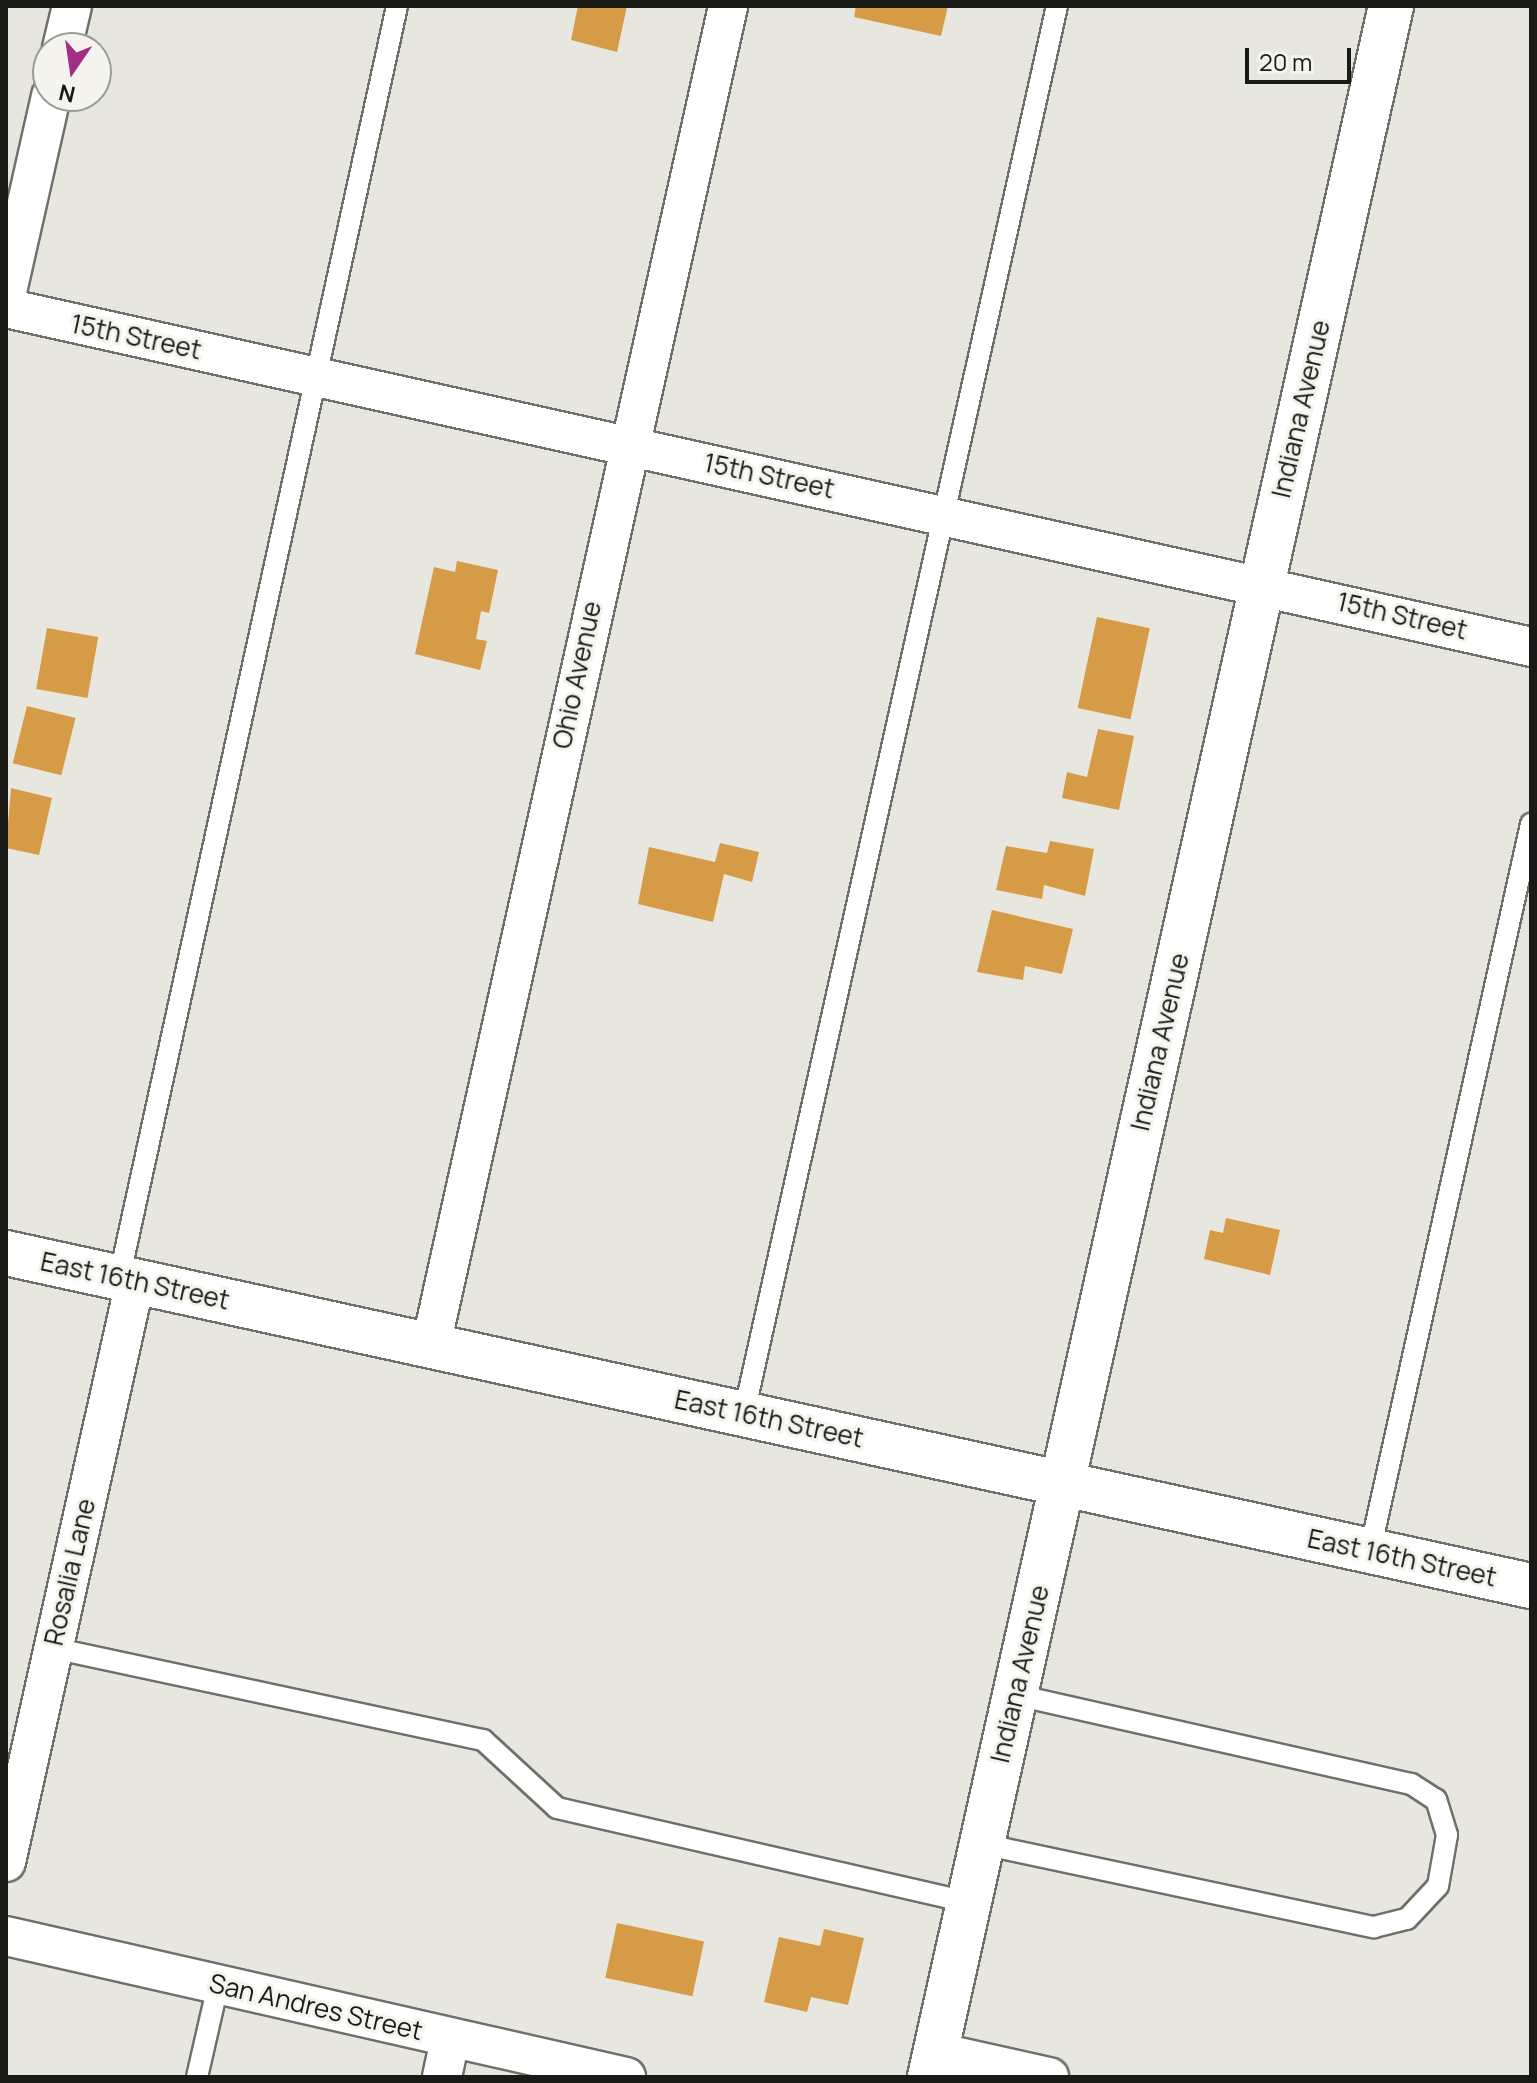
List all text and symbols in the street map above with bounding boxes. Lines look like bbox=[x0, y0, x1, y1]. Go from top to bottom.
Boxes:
north arrow bbox=[32, 32, 112, 112]
scale bar bbox=[1249, 32, 1355, 82]
text: 20 m bbox=[1259, 45, 1312, 78]
text: N bbox=[56, 77, 78, 110]
street label: 15th Street bbox=[68, 308, 204, 366]
street label: Indiana Avenue bbox=[1265, 317, 1337, 501]
street label: 15th Street bbox=[701, 447, 837, 505]
street label: 15th Street bbox=[1334, 586, 1470, 646]
street label: Ohio Avenue bbox=[546, 598, 608, 752]
street label: Indiana Avenue bbox=[1124, 950, 1196, 1134]
street label: East 16th Street bbox=[38, 1246, 232, 1316]
street label: East 16th Street bbox=[672, 1384, 866, 1454]
street label: Rosalia Lane bbox=[38, 1496, 102, 1648]
street label: East 16th Street bbox=[1305, 1523, 1499, 1593]
street label: Indiana Avenue bbox=[984, 1582, 1056, 1766]
street label: San Andres Street bbox=[206, 1967, 426, 2047]

